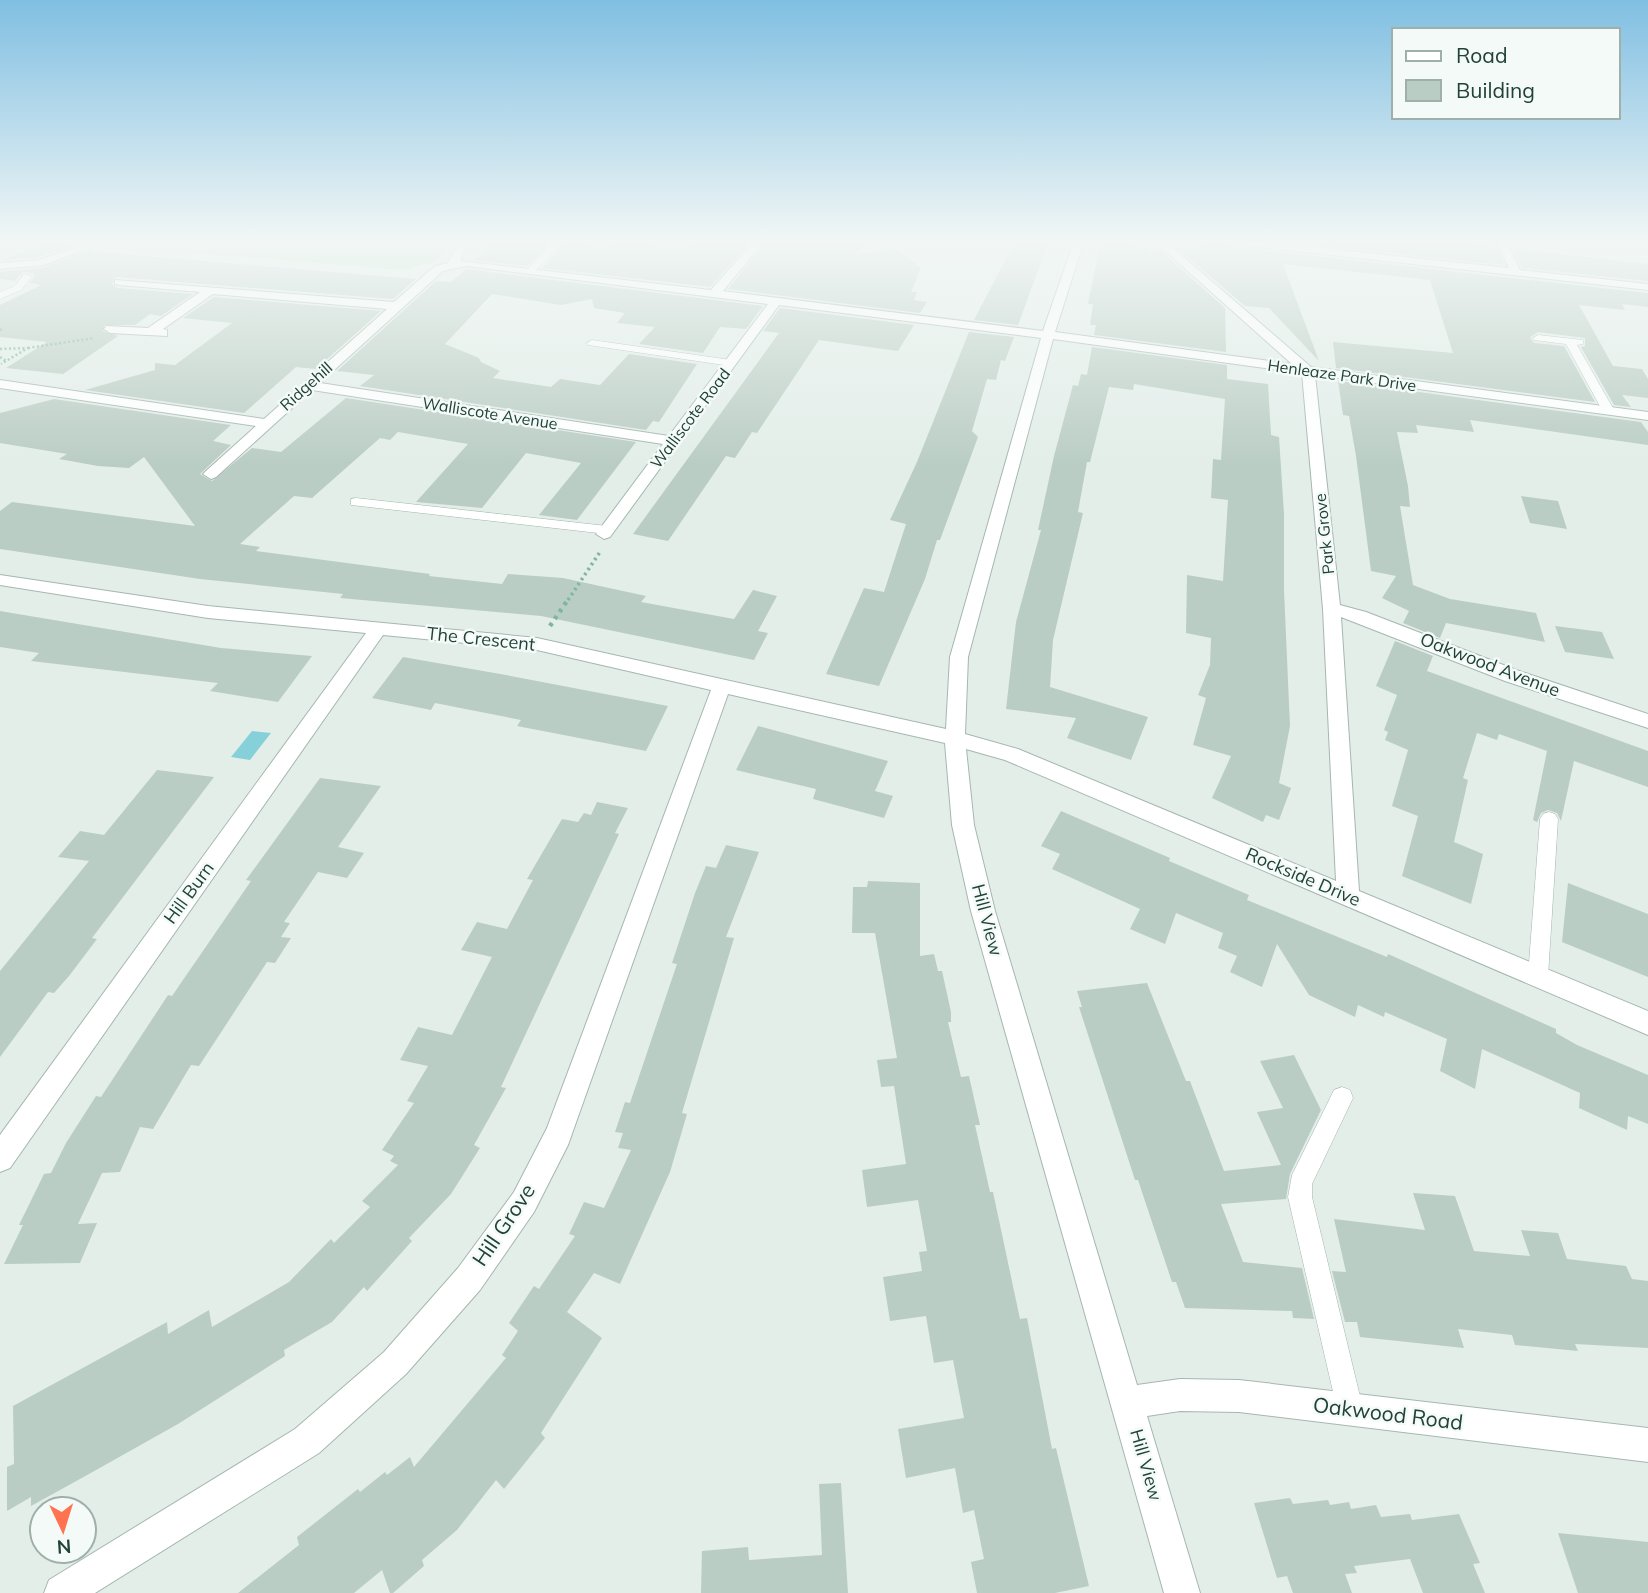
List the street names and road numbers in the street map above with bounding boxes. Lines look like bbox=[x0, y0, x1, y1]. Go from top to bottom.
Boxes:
street label: Henleaze Park Drive bbox=[1266, 355, 1418, 395]
street label: Ridgehill bbox=[276, 357, 336, 415]
street label: Walliscote Road bbox=[646, 364, 734, 472]
street label: Walliscote Avenue bbox=[421, 392, 559, 434]
street label: Park Grove bbox=[1310, 492, 1338, 576]
street label: The Crescent bbox=[426, 621, 536, 656]
street label: Oakwood Avenue bbox=[1417, 627, 1563, 702]
street label: Rockside Drive bbox=[1242, 842, 1364, 911]
street label: Hill Burn bbox=[158, 857, 219, 928]
street label: Hill View bbox=[967, 881, 1008, 959]
street label: Hill Grove bbox=[466, 1178, 540, 1271]
street label: Oakwood Road bbox=[1312, 1391, 1465, 1435]
street label: Hill View bbox=[1125, 1426, 1168, 1504]

